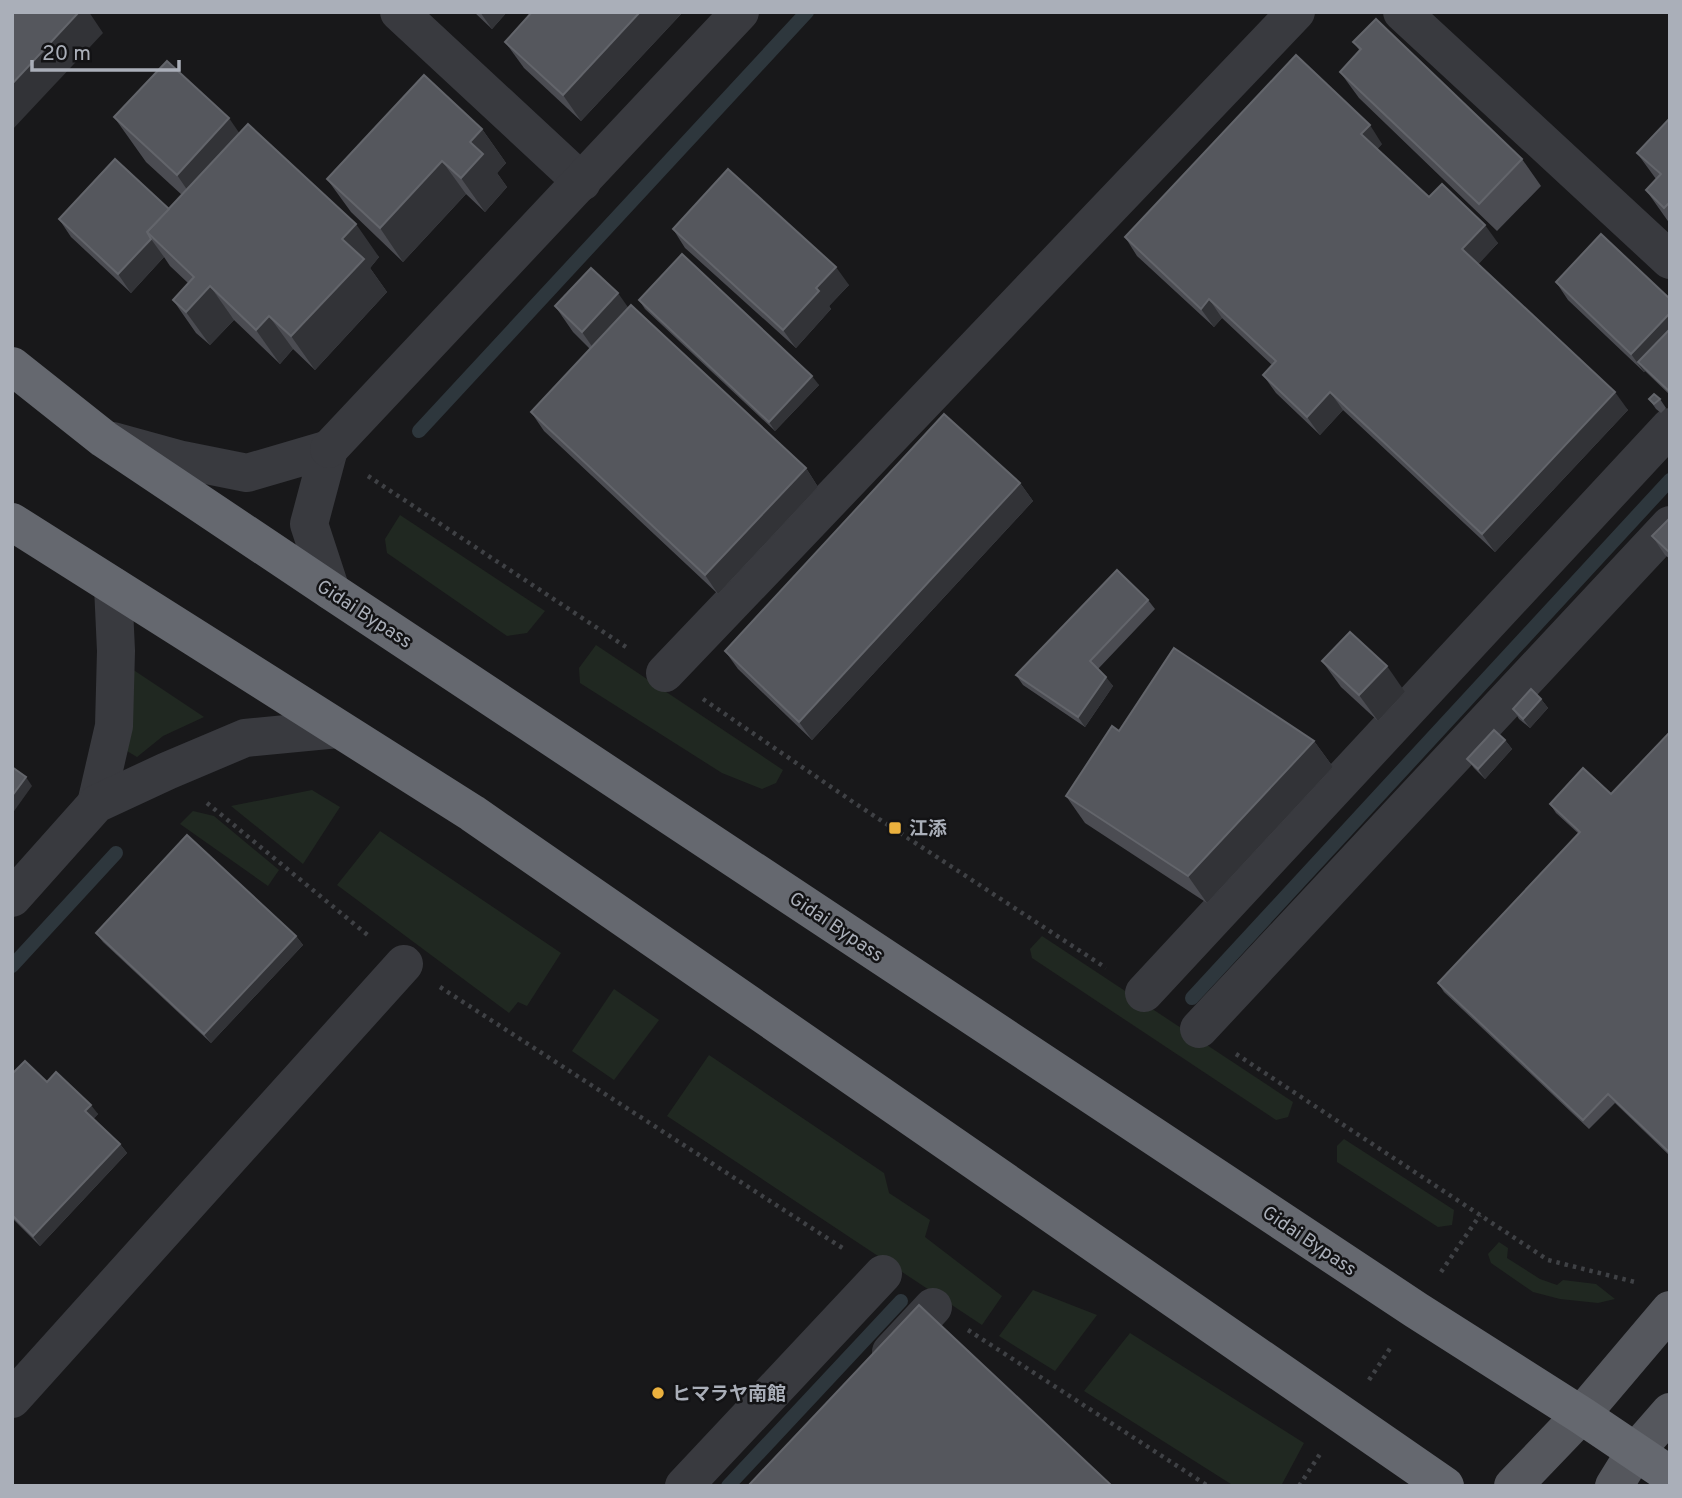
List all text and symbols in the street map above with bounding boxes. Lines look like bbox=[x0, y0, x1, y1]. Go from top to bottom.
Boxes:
scale bar bbox=[32, 28, 178, 72]
text: 20 m bbox=[42, 41, 91, 68]
street label: Gidai Bypass bbox=[312, 575, 416, 654]
place label: 江添 bbox=[909, 818, 947, 842]
marker: 江添 bbox=[887, 820, 903, 836]
street label: Gidai Bypass bbox=[784, 887, 888, 968]
street label: Gidai Bypass bbox=[1257, 1201, 1361, 1282]
place label: ヒマラヤ南館 bbox=[672, 1383, 786, 1407]
marker: ヒマラヤ南館 bbox=[650, 1385, 666, 1401]

